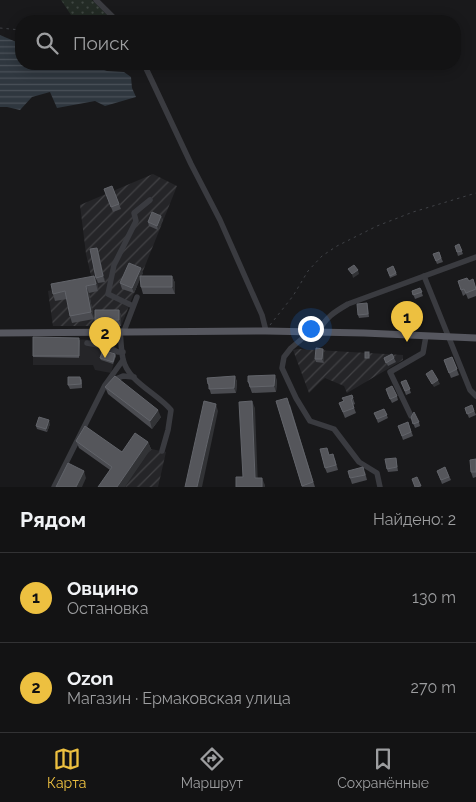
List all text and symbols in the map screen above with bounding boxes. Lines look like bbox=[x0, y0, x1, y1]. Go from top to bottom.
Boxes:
search box bbox=[15, 15, 461, 70]
icon: search bbox=[33, 29, 61, 57]
text: Поиск bbox=[73, 32, 129, 54]
pin: 1 bbox=[391, 301, 423, 342]
your location bbox=[298, 316, 324, 342]
pin: 2 bbox=[89, 317, 121, 358]
text: Рядом bbox=[20, 507, 86, 532]
text: Найдено: 2 bbox=[373, 510, 456, 529]
text: Овцино bbox=[67, 577, 138, 599]
text: 1 bbox=[32, 588, 40, 607]
text: 130 m bbox=[412, 588, 456, 607]
text: Остановка bbox=[67, 599, 149, 618]
text: Ozon bbox=[67, 667, 114, 689]
text: 2 bbox=[31, 678, 41, 697]
text: 270 m bbox=[411, 678, 456, 697]
text: Магазин · Ермаковская улица bbox=[67, 689, 291, 708]
tab: Карта bbox=[47, 745, 87, 791]
tab: Маршрут bbox=[181, 745, 243, 791]
tab: Сохранённые bbox=[337, 745, 429, 791]

